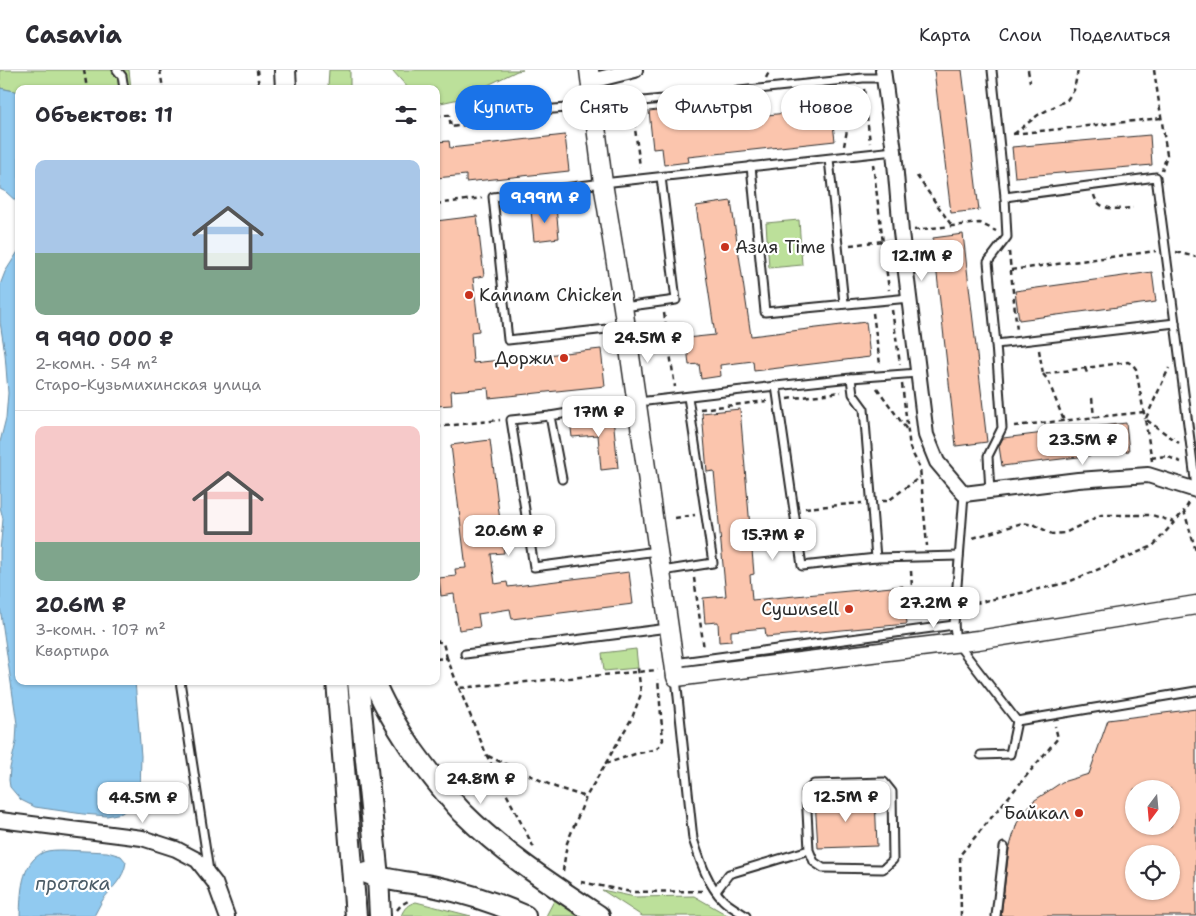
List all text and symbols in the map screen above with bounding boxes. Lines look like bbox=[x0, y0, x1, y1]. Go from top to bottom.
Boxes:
text: Casavia bbox=[25, 19, 122, 51]
text: Карта bbox=[919, 23, 970, 47]
text: Слои bbox=[998, 23, 1042, 47]
text: Поделиться bbox=[1070, 23, 1171, 47]
chip: Купить bbox=[455, 85, 552, 130]
chip: Снять bbox=[562, 85, 647, 130]
chip: Фильтры bbox=[657, 85, 771, 130]
chip: Новое bbox=[781, 85, 871, 130]
text: Объектов: 11 bbox=[35, 101, 173, 129]
icon: filters bbox=[392, 101, 420, 129]
pin: 9.99M ₽ bbox=[499, 182, 591, 224]
text: 9.99M ₽ bbox=[511, 187, 579, 208]
icon: home bbox=[183, 193, 273, 283]
place label: Азия Time bbox=[735, 235, 826, 259]
pin: 12.1M ₽ bbox=[876, 240, 968, 282]
marker: Азия Time bbox=[719, 241, 731, 253]
text: 12.1M ₽ bbox=[891, 245, 953, 266]
place label: Kannam Chicken bbox=[479, 283, 622, 307]
marker: Kannam Chicken bbox=[463, 289, 475, 301]
pin: 24.5M ₽ bbox=[602, 322, 694, 364]
text: 9 990 000 ₽ bbox=[35, 325, 174, 353]
text: 24.5M ₽ bbox=[614, 327, 682, 348]
place label: Доржи bbox=[495, 346, 554, 370]
marker: Доржи bbox=[558, 352, 570, 364]
text: 2-комн. · 54 m² bbox=[35, 353, 158, 374]
text: Старо-Кузьмихинская улица bbox=[35, 374, 261, 395]
pin: 17M ₽ bbox=[564, 396, 634, 438]
text: 17M ₽ bbox=[573, 401, 625, 422]
pin: 23.5M ₽ bbox=[1037, 424, 1129, 466]
text: 23.5M ₽ bbox=[1048, 429, 1118, 450]
icon: home bbox=[183, 458, 273, 548]
pin: 20.6M ₽ bbox=[463, 514, 555, 557]
pin: 15.7M ₽ bbox=[727, 518, 819, 561]
text: 20.6M ₽ bbox=[474, 520, 544, 541]
text: 15.7M ₽ bbox=[741, 524, 805, 545]
pin: 27.2M ₽ bbox=[888, 586, 980, 629]
text: 20.6M ₽ bbox=[35, 591, 126, 619]
text: 27.2M ₽ bbox=[900, 592, 968, 613]
place label: Сушиsell bbox=[761, 597, 840, 621]
marker: Сушиsell bbox=[843, 603, 855, 615]
text: 3-комн. · 107 m² bbox=[35, 619, 166, 640]
text: Квартира bbox=[35, 640, 109, 661]
pin: 24.8M ₽ bbox=[435, 762, 527, 805]
text: 24.8M ₽ bbox=[446, 768, 516, 789]
pin: 12.5M ₽ bbox=[800, 780, 892, 823]
north arrow bbox=[1125, 780, 1180, 835]
map controls bbox=[1125, 780, 1180, 900]
pin: 44.5M ₽ bbox=[97, 782, 189, 824]
text: 12.5M ₽ bbox=[813, 786, 879, 807]
text: 44.5M ₽ bbox=[108, 787, 178, 808]
place label: Байкал bbox=[1004, 801, 1069, 825]
marker: Байкал bbox=[1073, 807, 1085, 819]
button: locate bbox=[1125, 845, 1180, 900]
water label: протока bbox=[35, 871, 111, 896]

